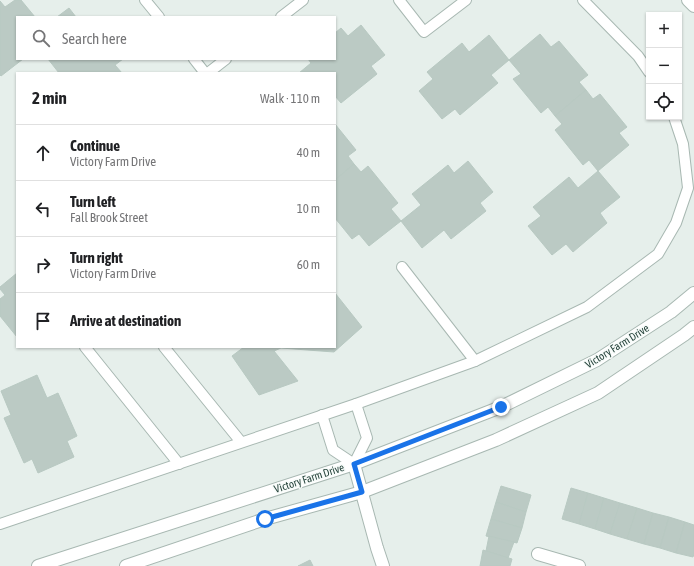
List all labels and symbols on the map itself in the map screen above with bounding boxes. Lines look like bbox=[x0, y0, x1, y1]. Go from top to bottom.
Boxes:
street label: Victory Farm Drive bbox=[583, 322, 651, 370]
route end bbox=[492, 398, 510, 416]
street label: Victory Farm Drive bbox=[272, 461, 346, 495]
route start bbox=[256, 510, 274, 528]

